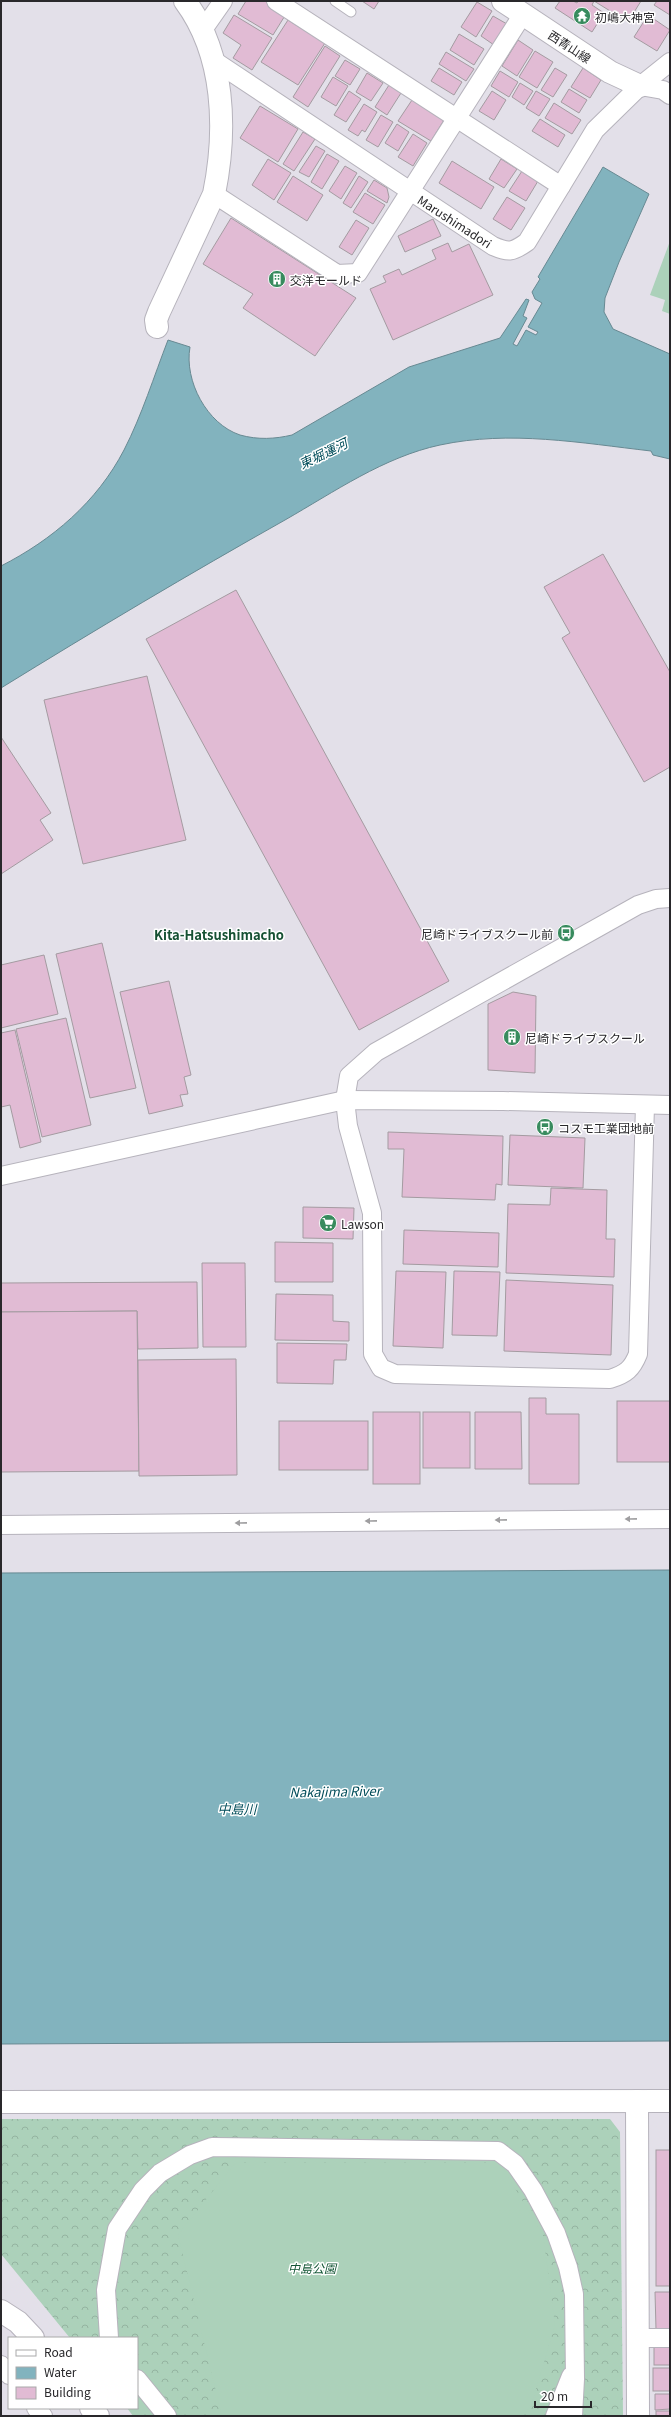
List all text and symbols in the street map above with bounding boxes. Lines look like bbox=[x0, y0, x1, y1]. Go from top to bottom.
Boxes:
temple icon: 初嶋大神宮 bbox=[572, 6, 592, 26]
place label: 初嶋大神宮 bbox=[595, 8, 655, 25]
street label: 西青山線 bbox=[545, 26, 595, 66]
street label: Marushimadori bbox=[415, 191, 495, 251]
building icon: 交洋モールド bbox=[267, 269, 287, 289]
place label: 交洋モールド bbox=[290, 271, 362, 288]
water label: 東堀運河 bbox=[295, 432, 353, 473]
bus stop icon: 尼崎ドライブスクール前 bbox=[556, 923, 576, 943]
district label: Kita-Hatsushimacho bbox=[154, 925, 284, 944]
place label: 尼崎ドライブスクール前 bbox=[421, 925, 553, 942]
building icon: 尼崎ドライブスクール bbox=[502, 1027, 522, 1047]
place label: 尼崎ドライブスクール bbox=[525, 1029, 645, 1046]
bus stop icon: コスモ工業団地前 bbox=[535, 1117, 555, 1137]
place label: コスモ工業団地前 bbox=[558, 1119, 654, 1136]
supermarket icon: Lawson bbox=[318, 1213, 338, 1233]
place label: Lawson bbox=[341, 1215, 384, 1232]
one-way arrow bbox=[624, 1516, 637, 1522]
one-way arrow bbox=[494, 1517, 507, 1523]
one-way arrow bbox=[365, 1518, 377, 1525]
one-way arrow bbox=[234, 1520, 247, 1526]
water label: Nakajima River bbox=[289, 1781, 383, 1801]
water label: 中島川 bbox=[217, 1799, 258, 1818]
park label: 中島公園 bbox=[288, 2259, 338, 2276]
legend bbox=[8, 2337, 138, 2409]
text: Road bbox=[44, 2343, 73, 2360]
text: Water bbox=[44, 2363, 77, 2380]
text: Building bbox=[44, 2383, 91, 2400]
scale bar bbox=[535, 2383, 591, 2409]
text: 20 m bbox=[541, 2387, 568, 2404]

